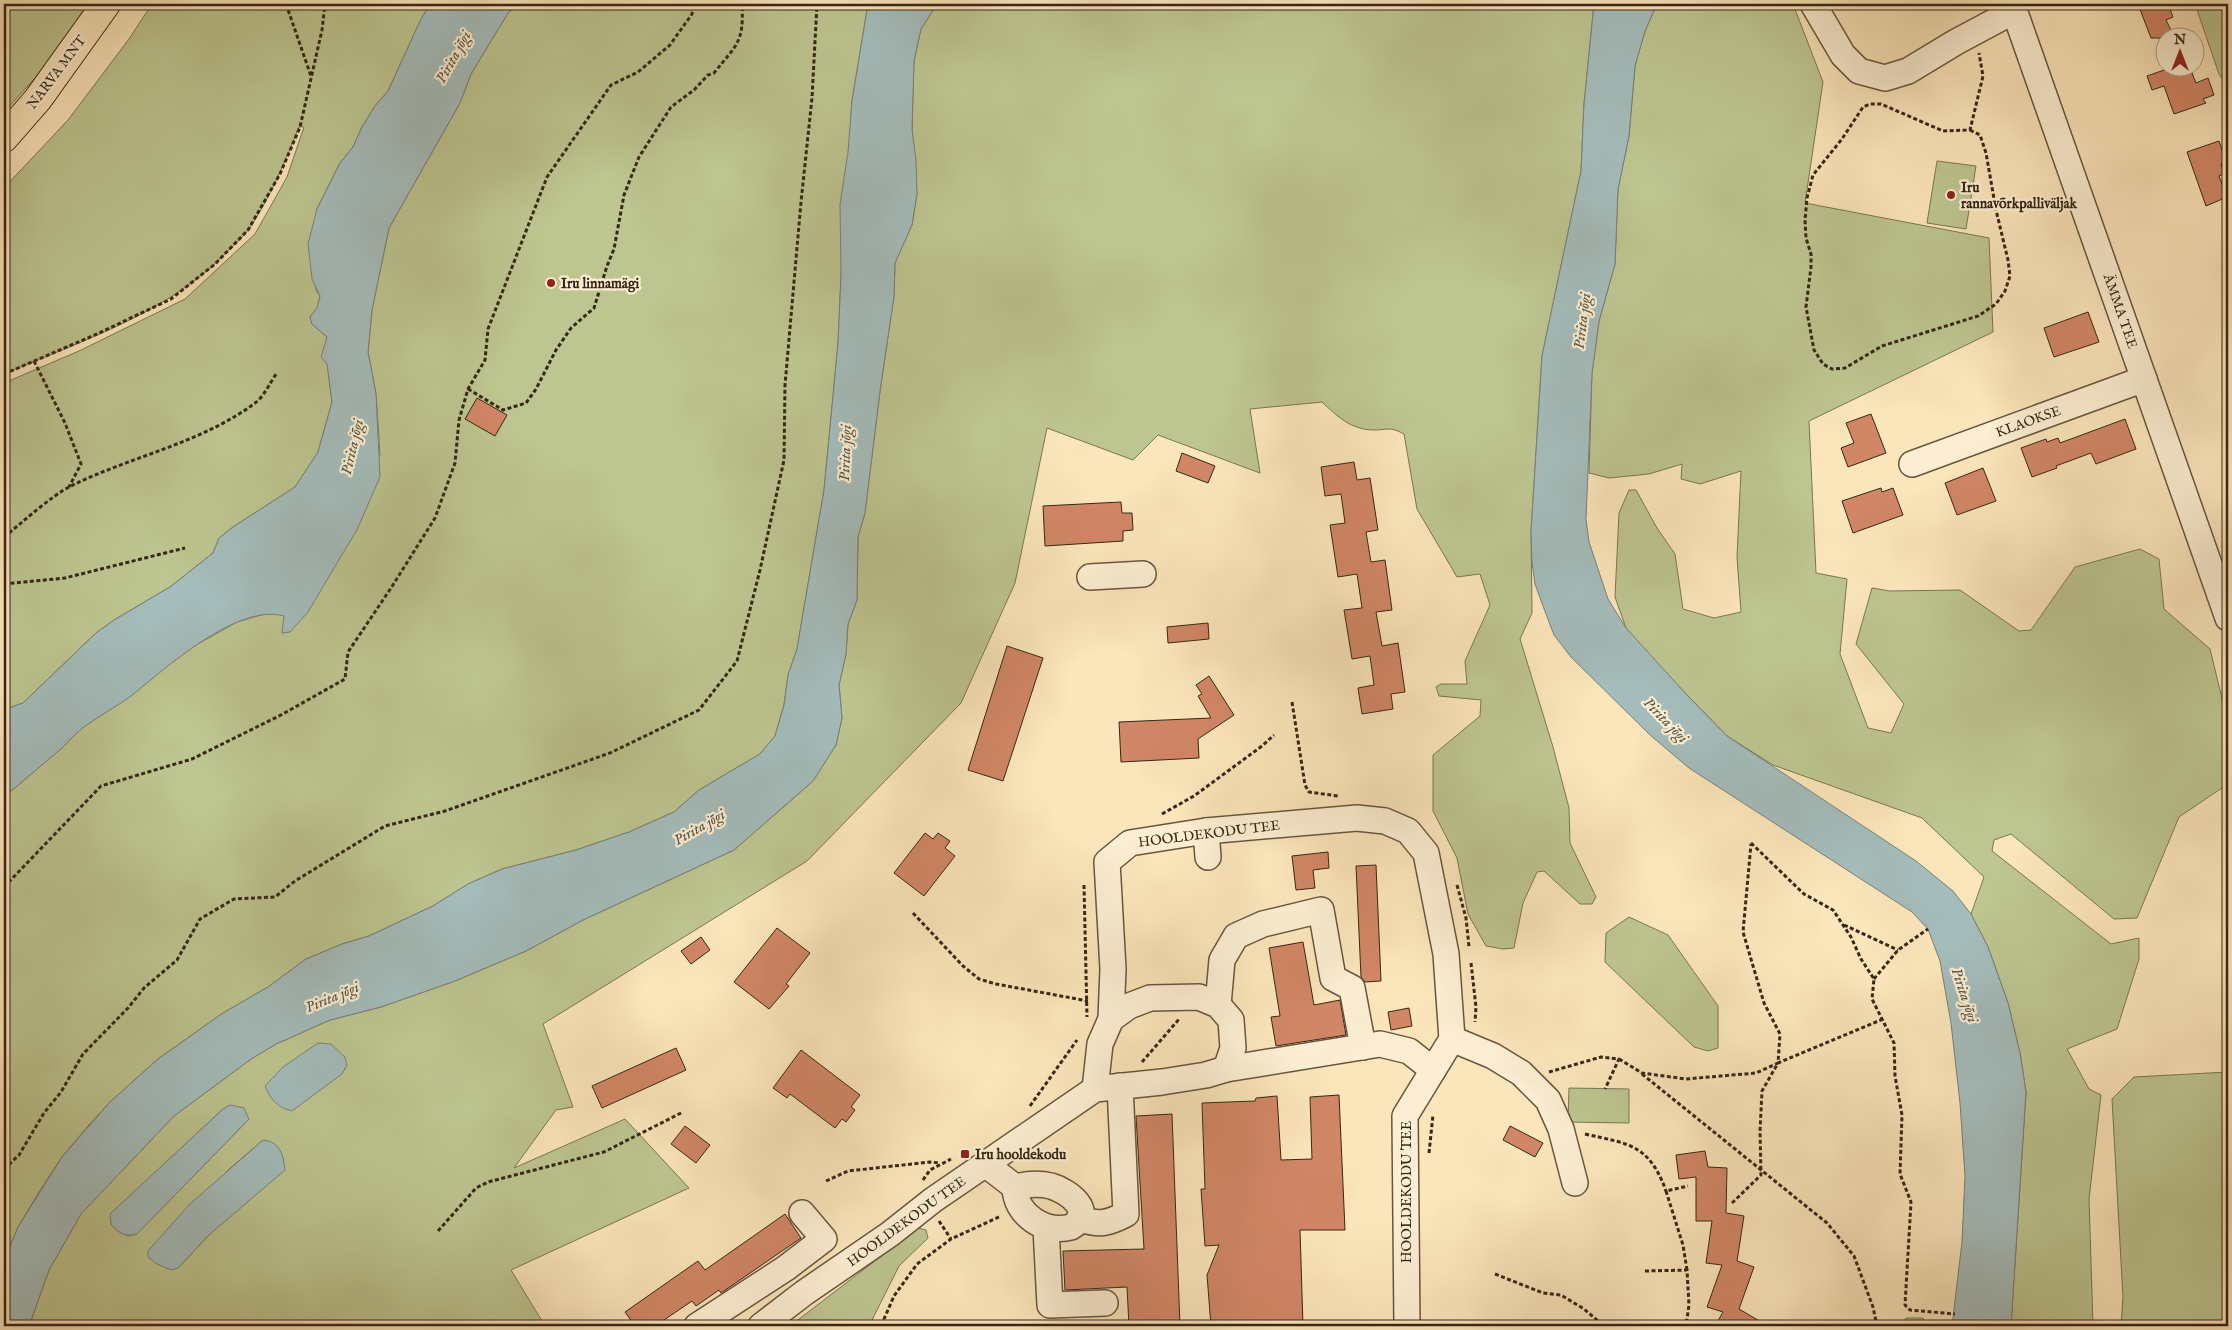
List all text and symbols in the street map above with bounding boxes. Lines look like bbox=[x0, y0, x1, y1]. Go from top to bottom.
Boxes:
water label: Pirita jõgi bbox=[431, 27, 477, 87]
north arrow bbox=[2154, 28, 2204, 78]
street label: NARVA MNT bbox=[23, 31, 91, 113]
text: N bbox=[2173, 31, 2186, 49]
place label: Iru rannavõrkpalliväljak bbox=[1961, 179, 2078, 213]
marker: Iru rannavõrkpalliväljak bbox=[1945, 189, 1957, 201]
street label: ÄMMA TEE bbox=[2099, 270, 2142, 351]
place label: Iru linnamägi bbox=[561, 275, 639, 293]
marker: Iru linnamägi bbox=[545, 277, 557, 289]
water label: Pirita jõgi bbox=[1570, 290, 1597, 350]
street label: KLAOKSE bbox=[1993, 402, 2064, 442]
water label: Pirita jõgi bbox=[337, 416, 369, 477]
water label: Pirita jõgi bbox=[835, 423, 857, 482]
water label: Pirita jõgi bbox=[1639, 694, 1693, 749]
water label: Pirita jõgi bbox=[670, 804, 730, 851]
street label: HOOLDEKODU TEE bbox=[1137, 816, 1281, 852]
water label: Pirita jõgi bbox=[1946, 965, 1983, 1027]
water label: Pirita jõgi bbox=[303, 977, 364, 1018]
street label: HOOLDEKODU TEE bbox=[1398, 1120, 1416, 1263]
place label: Iru hooldekodu bbox=[975, 1146, 1067, 1164]
marker: Iru hooldekodu bbox=[959, 1148, 971, 1160]
street label: HOOLDEKODU TEE bbox=[844, 1172, 970, 1271]

